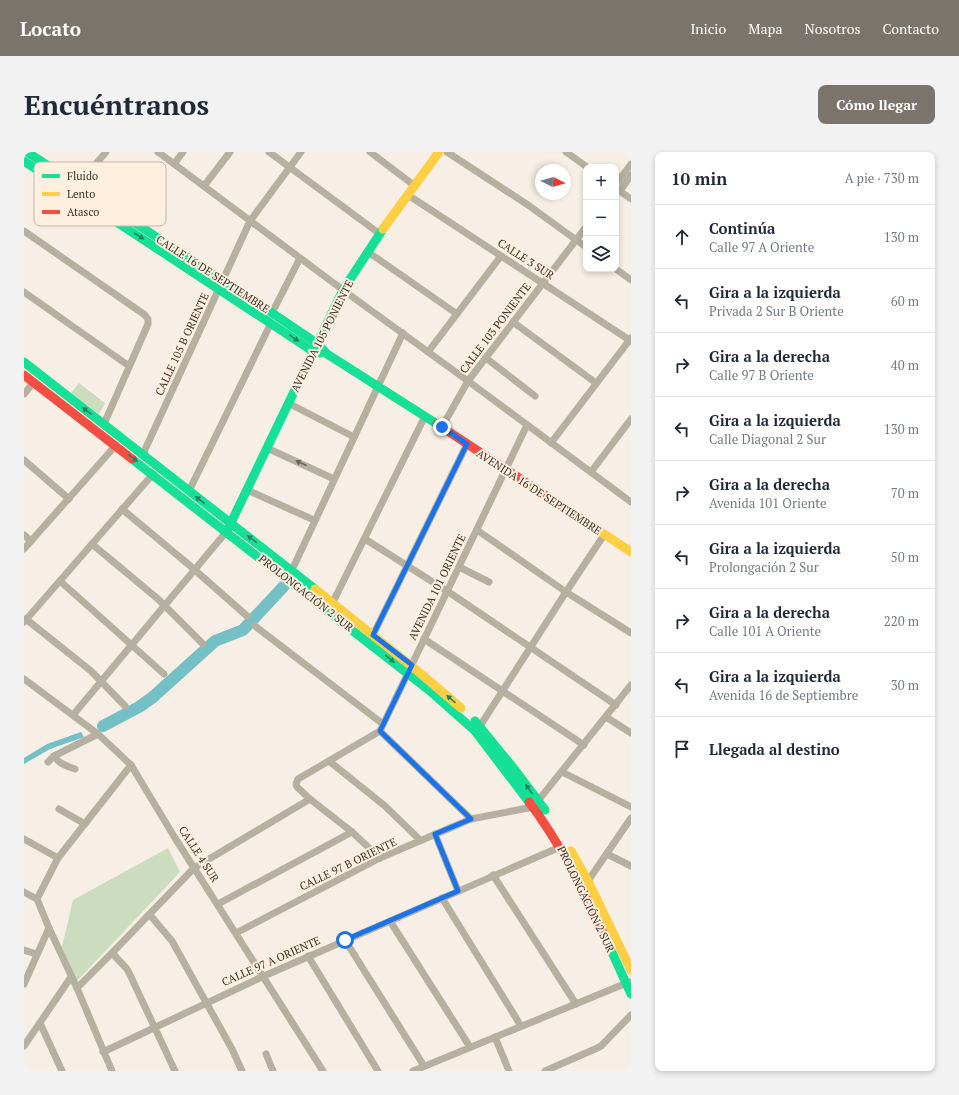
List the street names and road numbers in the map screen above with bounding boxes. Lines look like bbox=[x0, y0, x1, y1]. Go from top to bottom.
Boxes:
street label: CALLE 16 DE SEPTIEMBRE bbox=[154, 232, 272, 316]
street label: CALLE 3 SUR bbox=[495, 236, 557, 282]
street label: AVENIDA 105 PONIENTE bbox=[288, 278, 356, 394]
street label: CALLE 103 PONIENTE bbox=[456, 280, 534, 376]
street label: CALLE 105 B ORIENTE bbox=[152, 290, 212, 398]
street label: AVENIDA 16 DE SEPTIEMBRE bbox=[474, 446, 604, 538]
street label: AVENIDA 101 ORIENTE bbox=[405, 532, 469, 642]
street label: PROLONGACIÓN 2 SUR bbox=[256, 552, 356, 634]
street label: CALLE 4 SUR bbox=[176, 823, 222, 885]
street label: CALLE 97 B ORIENTE bbox=[297, 834, 399, 894]
street label: PROLONGACIÓN 2 SUR bbox=[554, 844, 618, 954]
street label: CALLE 97 A ORIENTE bbox=[220, 933, 322, 989]

